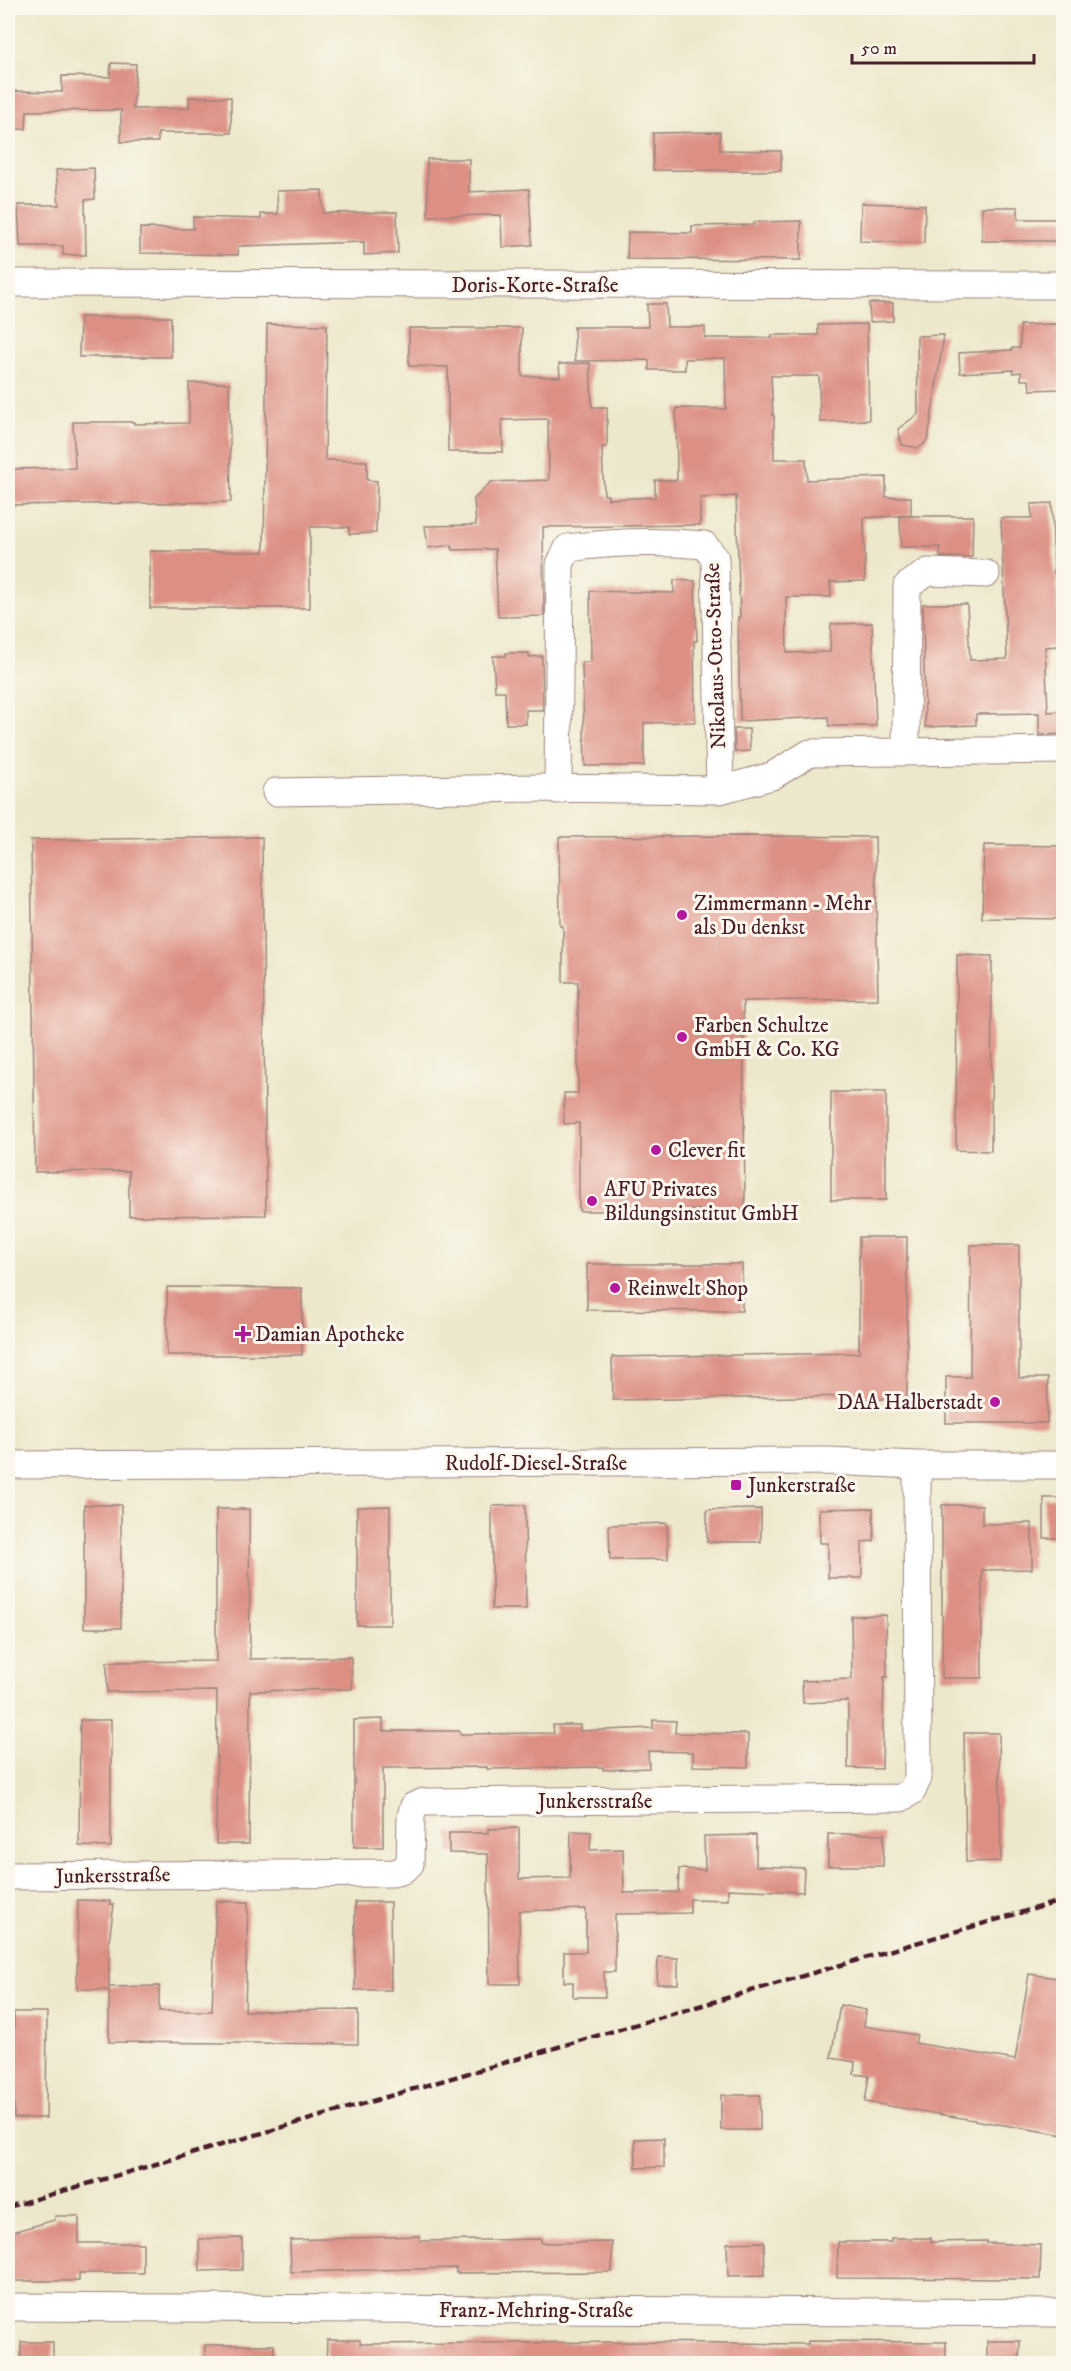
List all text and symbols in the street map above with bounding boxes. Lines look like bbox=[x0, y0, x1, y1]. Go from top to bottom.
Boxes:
scale bar bbox=[852, 27, 1034, 65]
text: 50 m bbox=[861, 38, 897, 60]
street label: Doris-Korte-Straße bbox=[452, 273, 619, 299]
street label: Nikolaus-Otto-Straße bbox=[700, 562, 732, 750]
place label: Zimmermann - Mehr als Du denkst bbox=[694, 891, 872, 941]
marker: Zimmermann - Mehr als Du denkst bbox=[675, 908, 689, 922]
place label: Farben Schultze GmbH & Co. KG bbox=[694, 1013, 840, 1063]
marker: Farben Schultze GmbH & Co. KG bbox=[675, 1030, 689, 1044]
place label: Clever fit bbox=[668, 1138, 746, 1164]
marker: Clever fit bbox=[649, 1143, 663, 1157]
place label: AFU Privates Bildungsinstitut GmbH bbox=[604, 1177, 799, 1227]
marker: AFU Privates Bildungsinstitut GmbH bbox=[585, 1194, 599, 1208]
place label: Reinwelt Shop bbox=[627, 1276, 748, 1302]
marker: Reinwelt Shop bbox=[608, 1281, 622, 1295]
place label: Damian Apotheke bbox=[255, 1322, 405, 1348]
marker: Damian Apotheke bbox=[236, 1327, 250, 1341]
place label: DAA Halberstadt bbox=[837, 1390, 983, 1416]
marker: DAA Halberstadt bbox=[988, 1395, 1002, 1409]
street label: Rudolf-Diesel-Straße bbox=[445, 1451, 627, 1477]
place label: Junkerstraße bbox=[746, 1473, 856, 1499]
marker: Junkerstraße bbox=[729, 1478, 743, 1492]
street label: Junkersstraße bbox=[536, 1789, 653, 1815]
street label: Junkersstraße bbox=[53, 1862, 171, 1890]
street label: Franz-Mehring-Straße bbox=[439, 2298, 634, 2324]

